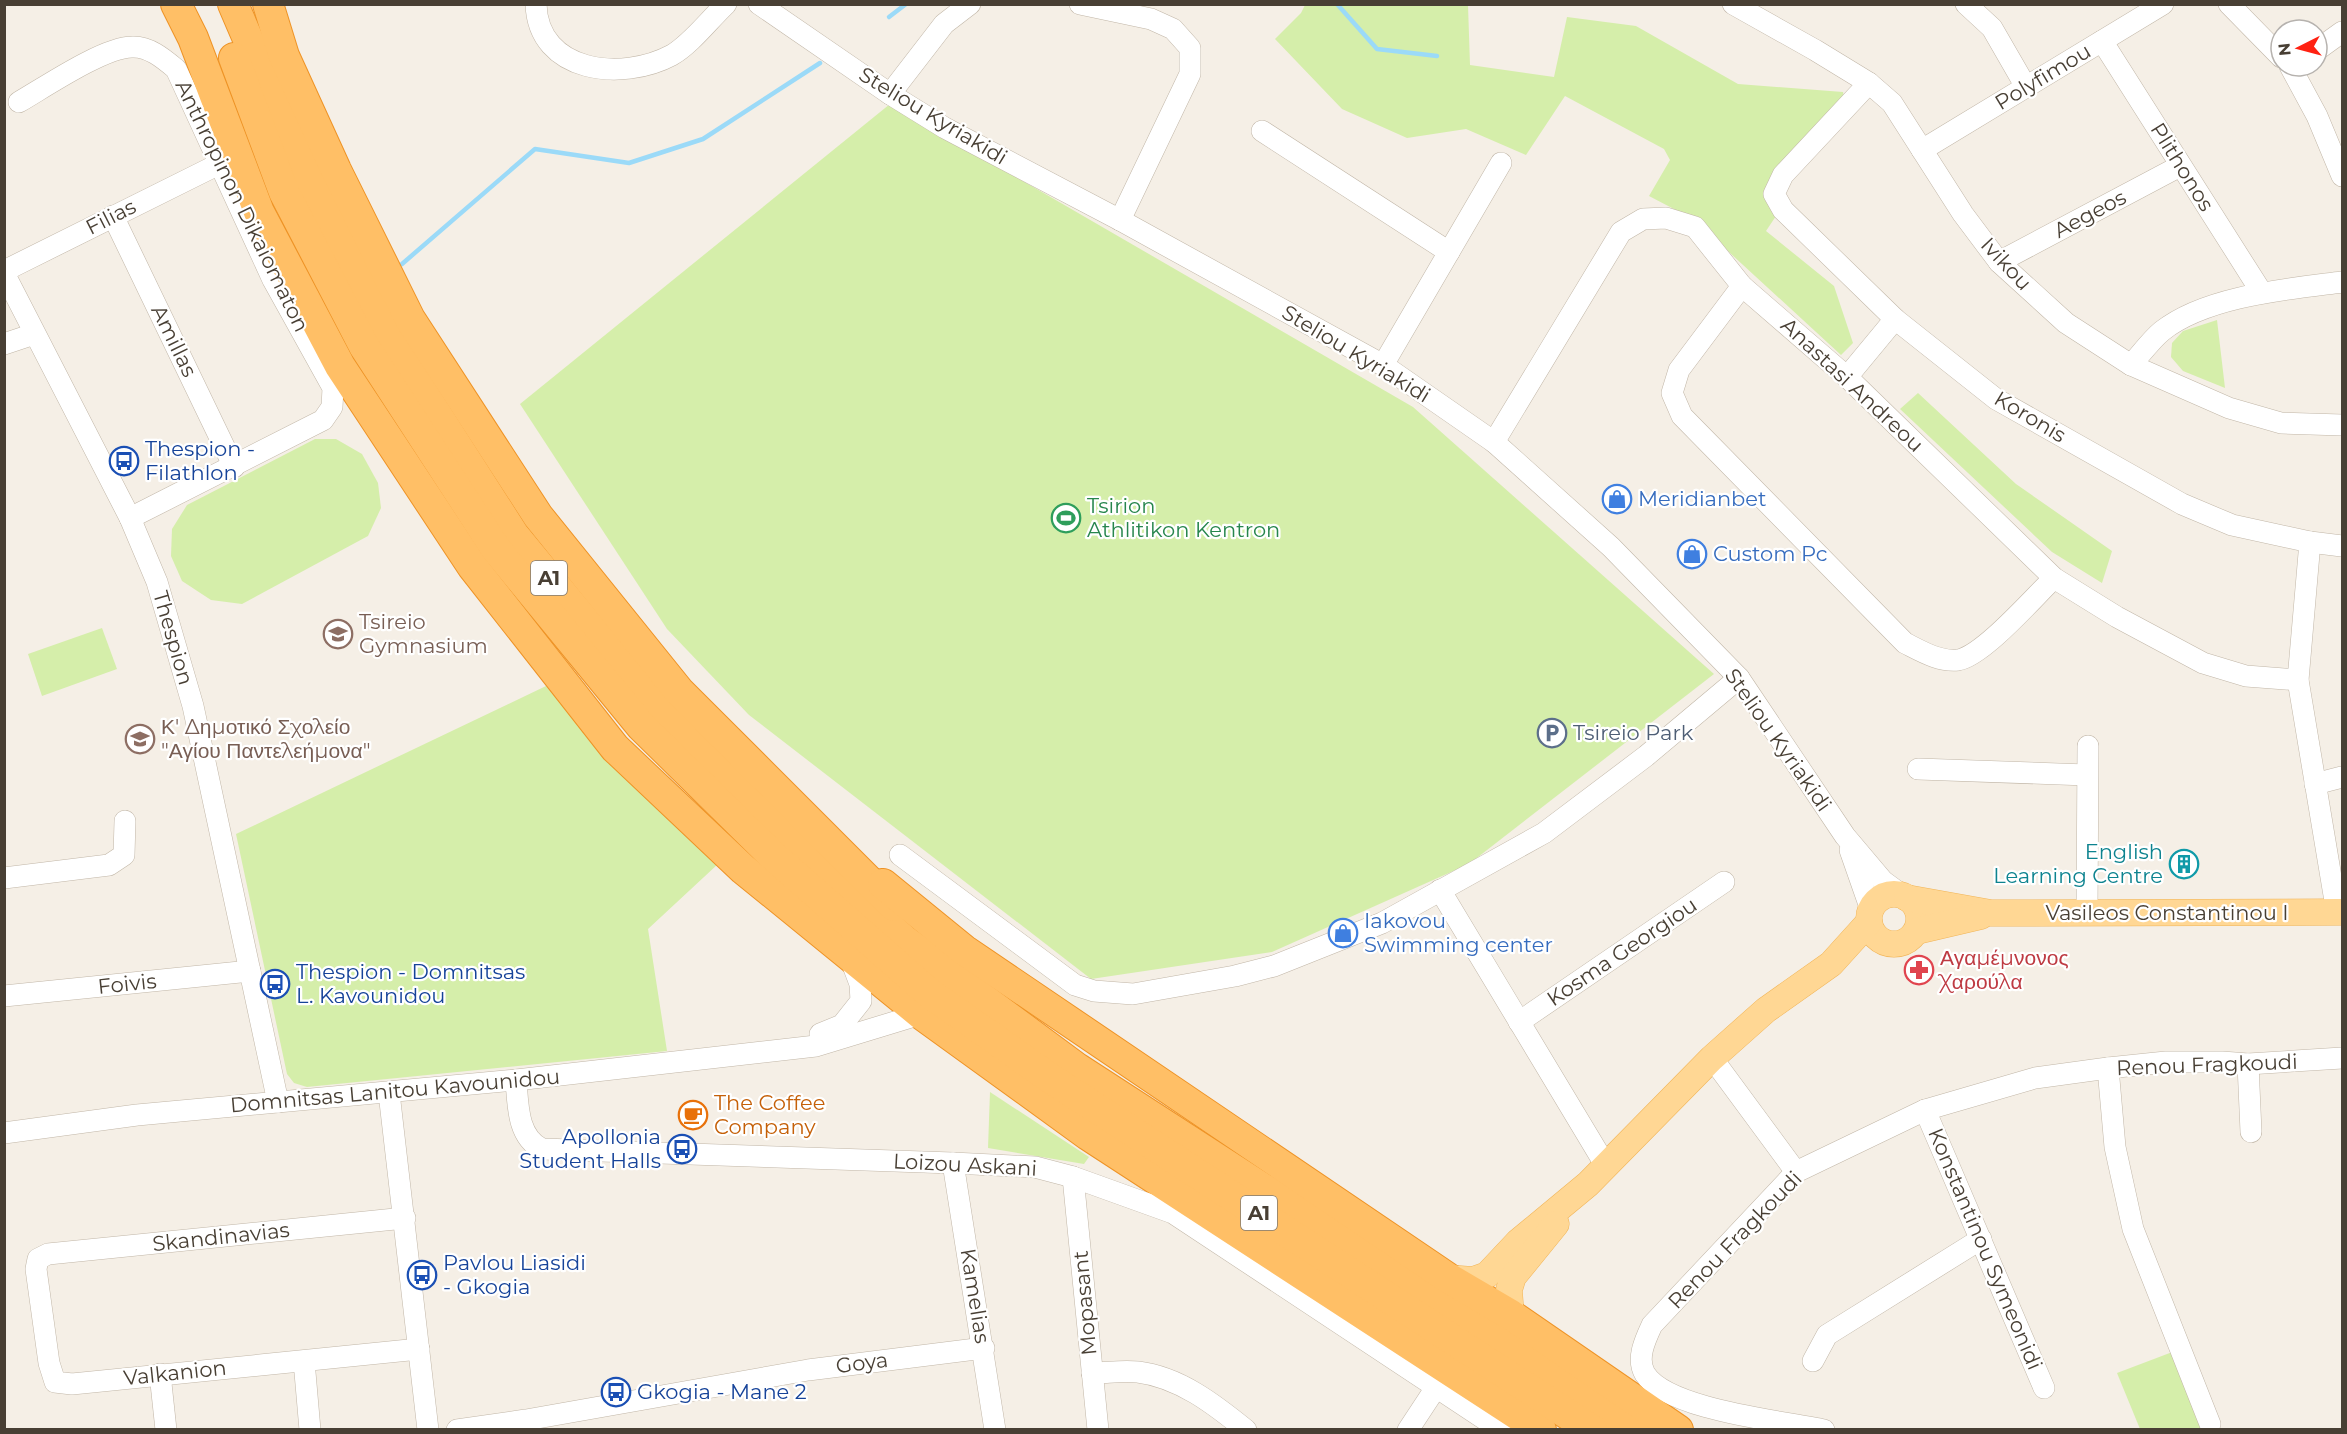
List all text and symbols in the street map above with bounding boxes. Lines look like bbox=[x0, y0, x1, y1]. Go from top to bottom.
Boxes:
north arrow bbox=[2269, 18, 2329, 78]
street label: Polyfimou bbox=[1990, 38, 2095, 115]
text: N bbox=[2274, 42, 2295, 57]
street label: Steliou Kyriakidi bbox=[855, 61, 1012, 170]
street label: Anthropinon Dikaiomaton bbox=[171, 76, 314, 336]
street label: Plithonos bbox=[2145, 118, 2219, 216]
street label: Aegeos bbox=[2049, 184, 2130, 243]
street label: Filias bbox=[82, 193, 140, 240]
street label: Ivikou bbox=[1976, 232, 2037, 295]
street label: Steliou Kyriakidi bbox=[1278, 299, 1435, 408]
street label: Amillas bbox=[146, 301, 203, 381]
street label: Anastasi Andreou bbox=[1776, 312, 1929, 457]
street label: Koronis bbox=[1990, 386, 2071, 448]
place label: Thespion - Filathlon bbox=[145, 436, 255, 485]
bus stop icon: Thespion - Filathlon bbox=[108, 445, 140, 477]
shop icon: Meridianbet bbox=[1601, 483, 1633, 515]
place label: Meridianbet bbox=[1638, 486, 1767, 511]
place label: Tsirion Athlitikon Kentron bbox=[1087, 493, 1280, 542]
sports icon: Tsirion Athlitikon Kentron bbox=[1050, 502, 1082, 534]
shop icon: Custom Pc bbox=[1676, 538, 1708, 570]
place label: Custom Pc bbox=[1713, 541, 1828, 566]
road number: A1 bbox=[531, 561, 567, 595]
street label: Thespion bbox=[148, 588, 199, 688]
place label: Tsireio Gymnasium bbox=[359, 609, 488, 658]
school or university icon: Tsireio Gymnasium bbox=[322, 618, 354, 650]
street label: Steliou Kyriakidi bbox=[1720, 664, 1837, 816]
place label: Κ' Δημοτικό Σχολείο "Αγίου Παντελεήμονα" bbox=[161, 714, 371, 763]
parking icon: Tsireio Park bbox=[1536, 717, 1568, 749]
place label: Tsireio Park bbox=[1573, 720, 1694, 745]
school or university icon: Κ' Δημοτικό Σχολείο "Αγίου Παντελεήμονα" bbox=[124, 723, 156, 755]
place label: English Learning Centre bbox=[1993, 839, 2163, 888]
building icon: English Learning Centre bbox=[2168, 848, 2200, 880]
street label: Kosma Georgiou bbox=[1542, 892, 1701, 1011]
street label: Vasileos Constantinou I bbox=[2045, 900, 2289, 925]
place label: Iakovou Swimming center bbox=[1364, 908, 1553, 957]
shop icon: Iakovou Swimming center bbox=[1327, 917, 1359, 949]
place label: Αγαμέμνονος Χαρούλα bbox=[1937, 945, 2069, 994]
pharmacy icon: Αγαμέμνονος Χαρούλα bbox=[1903, 954, 1935, 986]
place label: Thespion - Domnitsas L. Kavounidou bbox=[296, 959, 525, 1008]
street label: Foivis bbox=[96, 968, 158, 999]
bus stop icon: Thespion - Domnitsas L. Kavounidou bbox=[259, 968, 291, 1000]
street label: Renou Fragkoudi bbox=[2116, 1049, 2298, 1080]
street label: Domnitsas Lanitou Kavounidou bbox=[229, 1064, 561, 1117]
place label: The Coffee Company bbox=[714, 1090, 825, 1139]
cafe icon: The Coffee Company bbox=[677, 1099, 709, 1131]
place label: Apollonia Student Halls bbox=[519, 1124, 661, 1173]
street label: Konstantinou Symeonidi bbox=[1923, 1124, 2048, 1373]
bus stop icon: Apollonia Student Halls bbox=[666, 1133, 698, 1165]
street label: Loizou Askani bbox=[892, 1148, 1038, 1181]
street label: Renou Fragkoudi bbox=[1663, 1166, 1807, 1314]
road number: A1 bbox=[1241, 1196, 1277, 1230]
street label: Skandinavias bbox=[151, 1217, 291, 1256]
street label: Kamelias bbox=[956, 1247, 995, 1345]
place label: Pavlou Liasidi - Gkogia bbox=[443, 1250, 586, 1299]
street label: Mopasant bbox=[1067, 1250, 1102, 1357]
bus stop icon: Pavlou Liasidi - Gkogia bbox=[406, 1259, 438, 1291]
street label: Goya bbox=[834, 1347, 890, 1378]
street label: Valkanion bbox=[122, 1355, 228, 1390]
bus stop icon: Gkogia - Mane 2 bbox=[600, 1376, 632, 1408]
place label: Gkogia - Mane 2 bbox=[637, 1379, 807, 1404]

